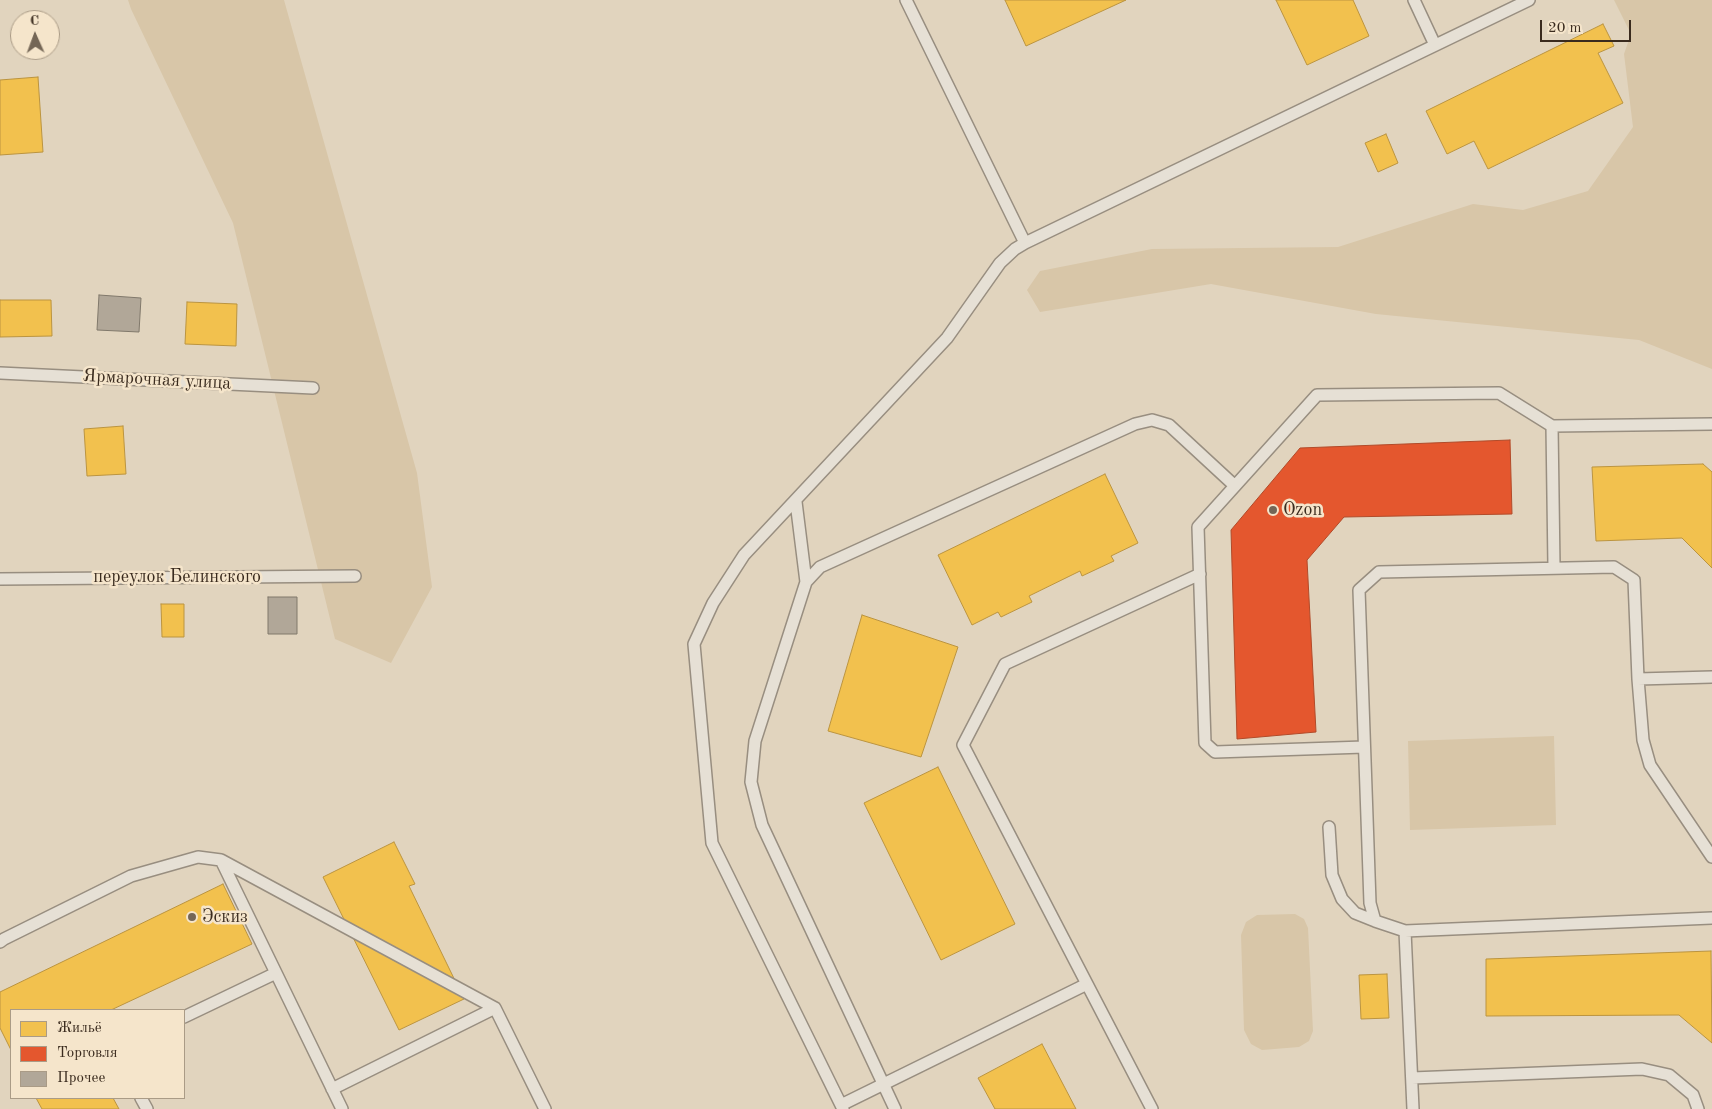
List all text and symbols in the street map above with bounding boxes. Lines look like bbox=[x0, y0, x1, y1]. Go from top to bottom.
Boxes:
north arrow bbox=[10, 10, 60, 60]
scale bar bbox=[1542, 10, 1633, 42]
text: С bbox=[30, 14, 39, 28]
text: 20 m bbox=[1548, 21, 1582, 36]
street label: Ярмарочная улица bbox=[82, 365, 232, 395]
place label: Ozon bbox=[1283, 499, 1322, 521]
marker: Ozon bbox=[1267, 504, 1279, 516]
street label: переулок Белинского bbox=[93, 566, 261, 588]
place label: Эскиз bbox=[202, 906, 248, 928]
marker: Эскиз bbox=[186, 911, 198, 923]
legend bbox=[10, 1009, 185, 1099]
text: Жильё bbox=[57, 1021, 102, 1036]
text: Торговля bbox=[57, 1046, 118, 1061]
text: Прочее bbox=[57, 1071, 105, 1086]

